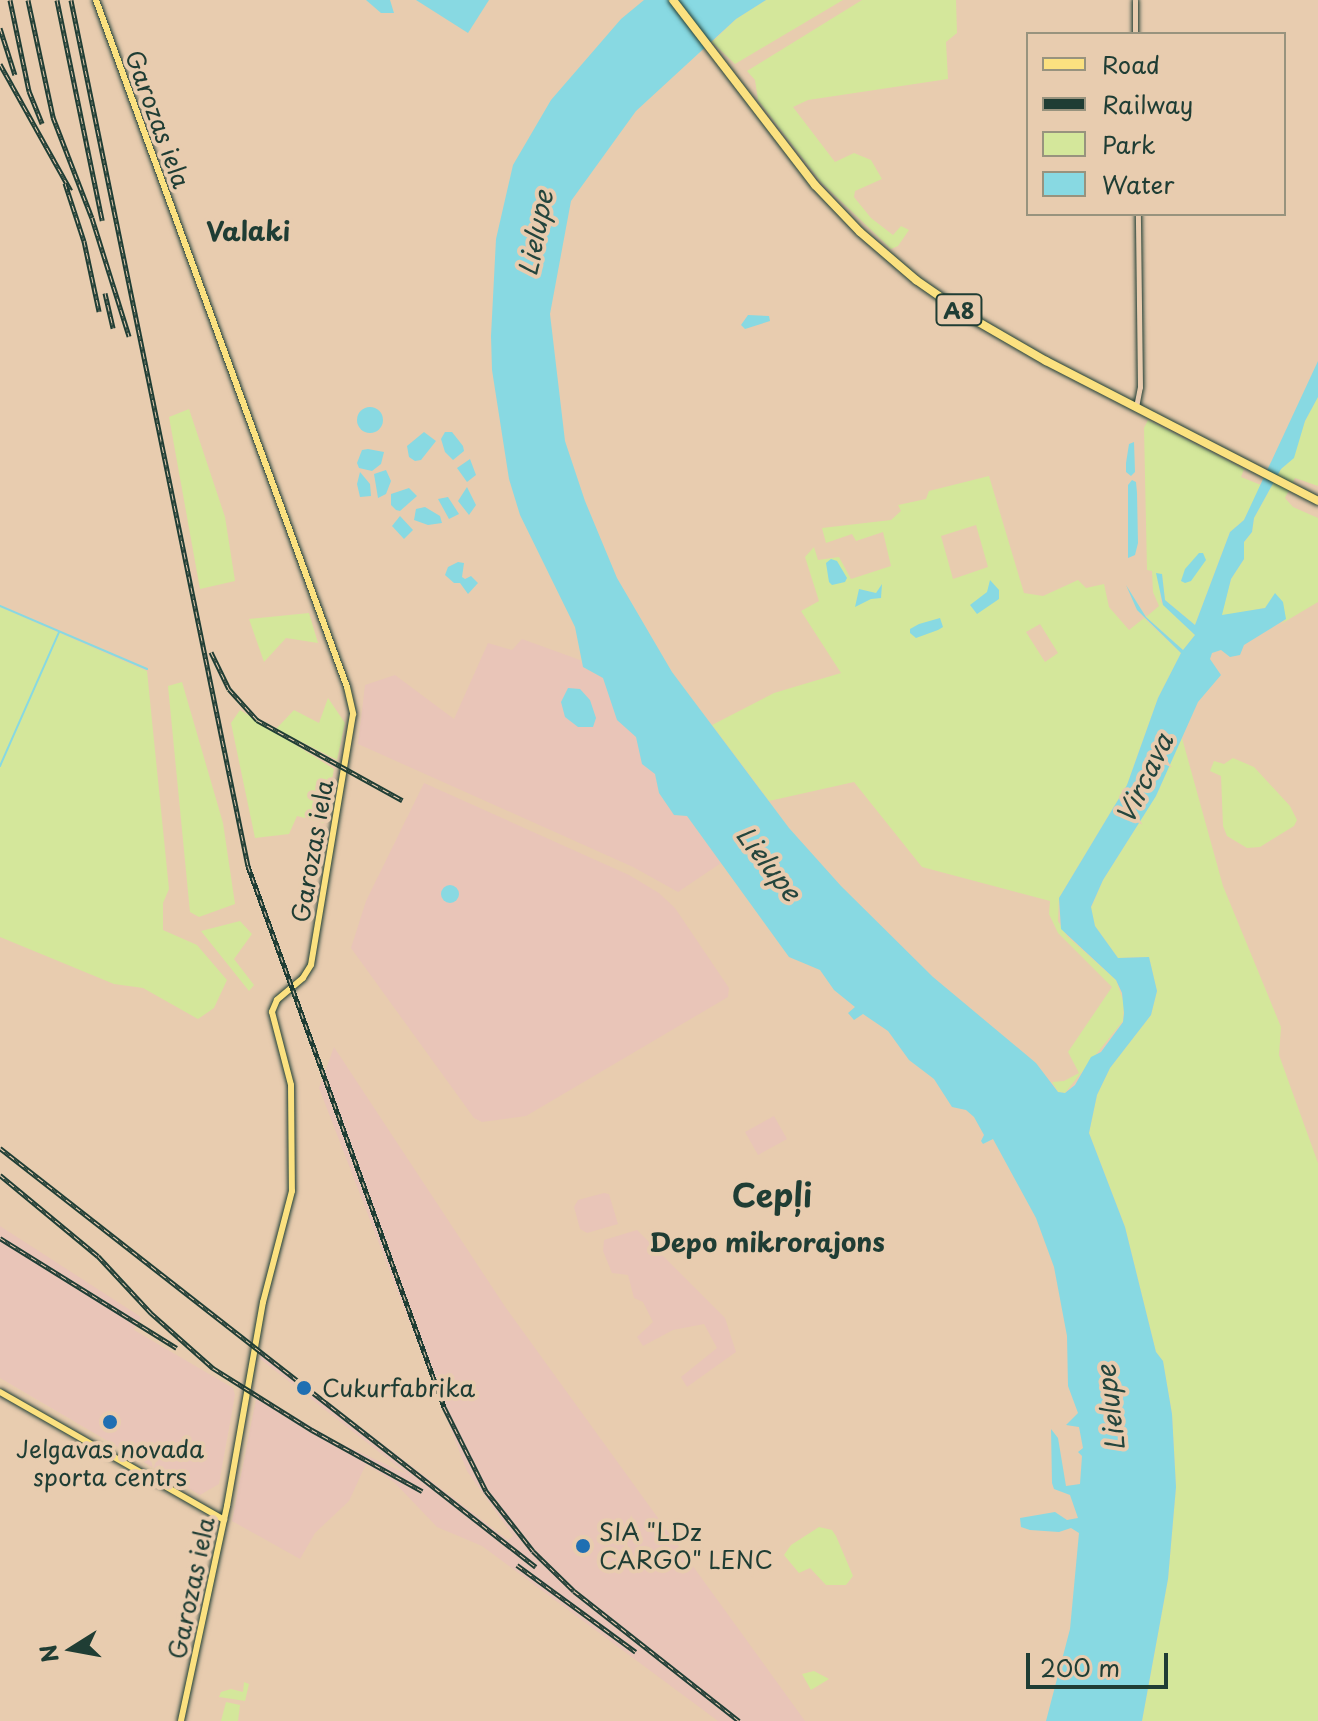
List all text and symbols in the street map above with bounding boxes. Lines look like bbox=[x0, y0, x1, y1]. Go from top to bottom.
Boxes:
legend bbox=[1026, 32, 1286, 216]
street label: Garozas iela bbox=[120, 46, 196, 192]
text: Road bbox=[1102, 46, 1160, 82]
text: Railway bbox=[1102, 86, 1193, 122]
text: Park bbox=[1102, 126, 1156, 162]
text: Water bbox=[1102, 166, 1174, 202]
water label: Lielupe bbox=[511, 188, 559, 278]
district label: Valaki bbox=[206, 215, 290, 247]
road number: A8 bbox=[935, 292, 983, 328]
water label: Vircava bbox=[1109, 728, 1179, 828]
street label: Garozas iela bbox=[285, 777, 339, 925]
water label: Lielupe bbox=[730, 819, 808, 907]
district label: Cepļi bbox=[732, 1175, 812, 1213]
district label: Depo mikrorajons bbox=[649, 1226, 885, 1258]
water label: Lielupe bbox=[1089, 1363, 1131, 1453]
place label: Cukurfabrika bbox=[322, 1374, 475, 1402]
marker: Cukurfabrika bbox=[293, 1377, 315, 1399]
marker: Jelgavas novada sporta centrs bbox=[101, 1413, 119, 1431]
place label: Jelgavas novada sporta centrs bbox=[16, 1435, 204, 1491]
street label: Garozas iela bbox=[162, 1514, 220, 1662]
place label: SIA "LDz CARGO" LENC bbox=[599, 1518, 774, 1574]
marker: SIA "LDz CARGO" LENC bbox=[574, 1537, 592, 1555]
north arrow bbox=[32, 1609, 112, 1689]
scale bar bbox=[1030, 1637, 1172, 1687]
text: N bbox=[30, 1642, 66, 1665]
text: 200 m bbox=[1040, 1649, 1120, 1685]

